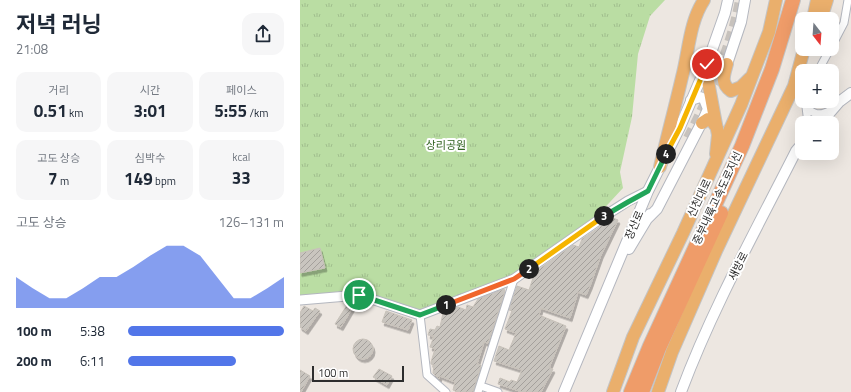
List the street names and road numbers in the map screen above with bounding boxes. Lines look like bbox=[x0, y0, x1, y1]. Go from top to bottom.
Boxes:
street label: 중부내륙고속도로지선 bbox=[688, 149, 746, 247]
street label: 신천대로 bbox=[683, 176, 715, 220]
street label: 장산로 bbox=[621, 208, 647, 242]
street label: 새방로 bbox=[724, 249, 752, 283]

